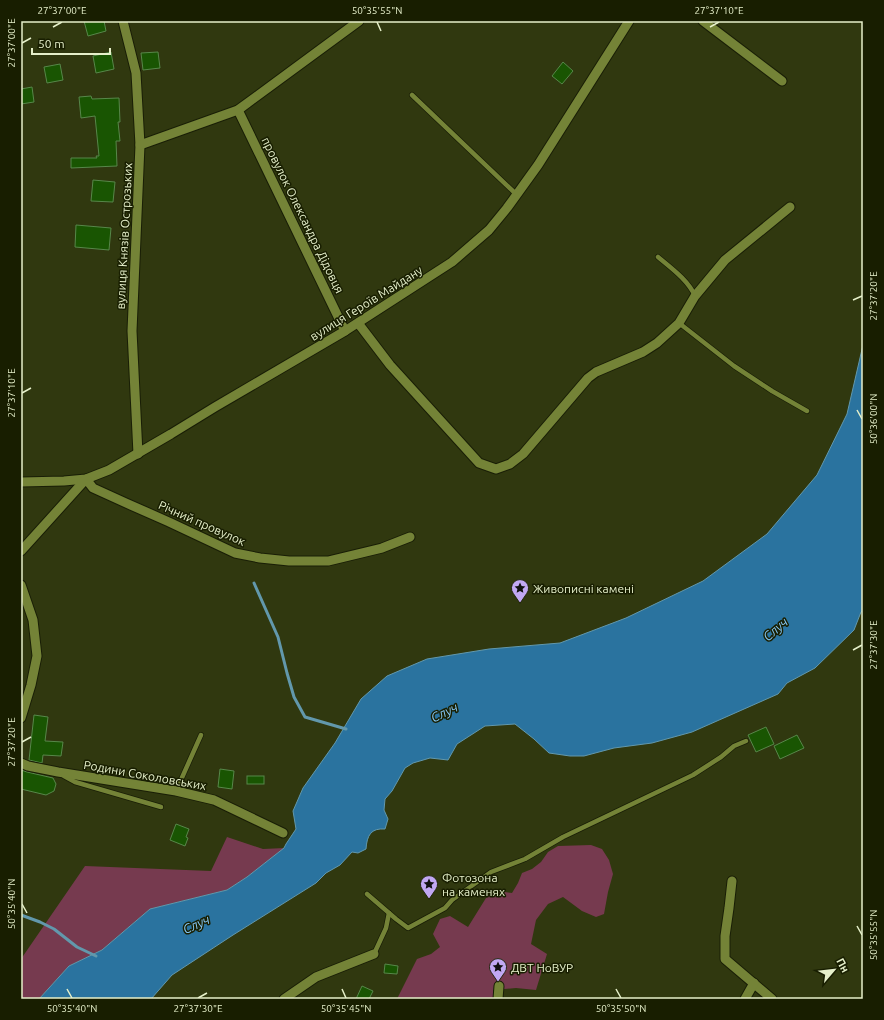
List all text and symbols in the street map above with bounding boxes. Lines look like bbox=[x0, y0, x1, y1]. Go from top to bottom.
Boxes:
text: 27°37'00"E bbox=[37, 5, 87, 16]
text: 50°35'55"N bbox=[352, 5, 402, 16]
text: 27°37'10"E bbox=[694, 5, 744, 16]
text: 27°37'00"E bbox=[6, 18, 17, 68]
scale bar bbox=[32, 30, 110, 56]
text: 50 m bbox=[38, 37, 65, 50]
street label: провулок Олександра Дідовця bbox=[259, 135, 347, 295]
street label: вулиця Князів Острозьких bbox=[114, 162, 134, 310]
street label: вулиця Героїв Майдану bbox=[307, 263, 425, 343]
text: 27°37'20"E bbox=[868, 271, 879, 321]
text: 27°37'10"E bbox=[6, 368, 17, 418]
text: 50°36'00"N bbox=[868, 394, 879, 444]
street label: Річний провулок bbox=[157, 498, 247, 548]
place icon: Живописні камені bbox=[510, 578, 530, 603]
place label: Живописні камені bbox=[533, 582, 634, 595]
water label: Случ bbox=[760, 614, 791, 643]
text: 27°37'30"E bbox=[868, 620, 879, 670]
water label: Случ bbox=[428, 699, 460, 724]
text: 27°37'20"E bbox=[6, 717, 17, 767]
street label: Родини Соколовських bbox=[83, 758, 207, 792]
place label: Фотозона на каменях bbox=[442, 871, 505, 898]
place icon: Фотозона на каменях bbox=[419, 874, 439, 899]
text: 50°35'40"N bbox=[6, 879, 17, 929]
text: 50°35'55"N bbox=[868, 910, 879, 960]
water label: Случ bbox=[180, 912, 212, 936]
north arrow bbox=[814, 950, 854, 990]
text: Пн bbox=[834, 956, 852, 974]
place icon: ДВТ НоВУР bbox=[488, 957, 508, 982]
place label: ДВТ НоВУР bbox=[511, 961, 573, 974]
text: 50°35'40"N bbox=[47, 1003, 97, 1014]
text: 27°37'30"E bbox=[173, 1003, 223, 1014]
text: 50°35'45"N bbox=[321, 1003, 371, 1014]
text: 50°35'50"N bbox=[596, 1003, 646, 1014]

